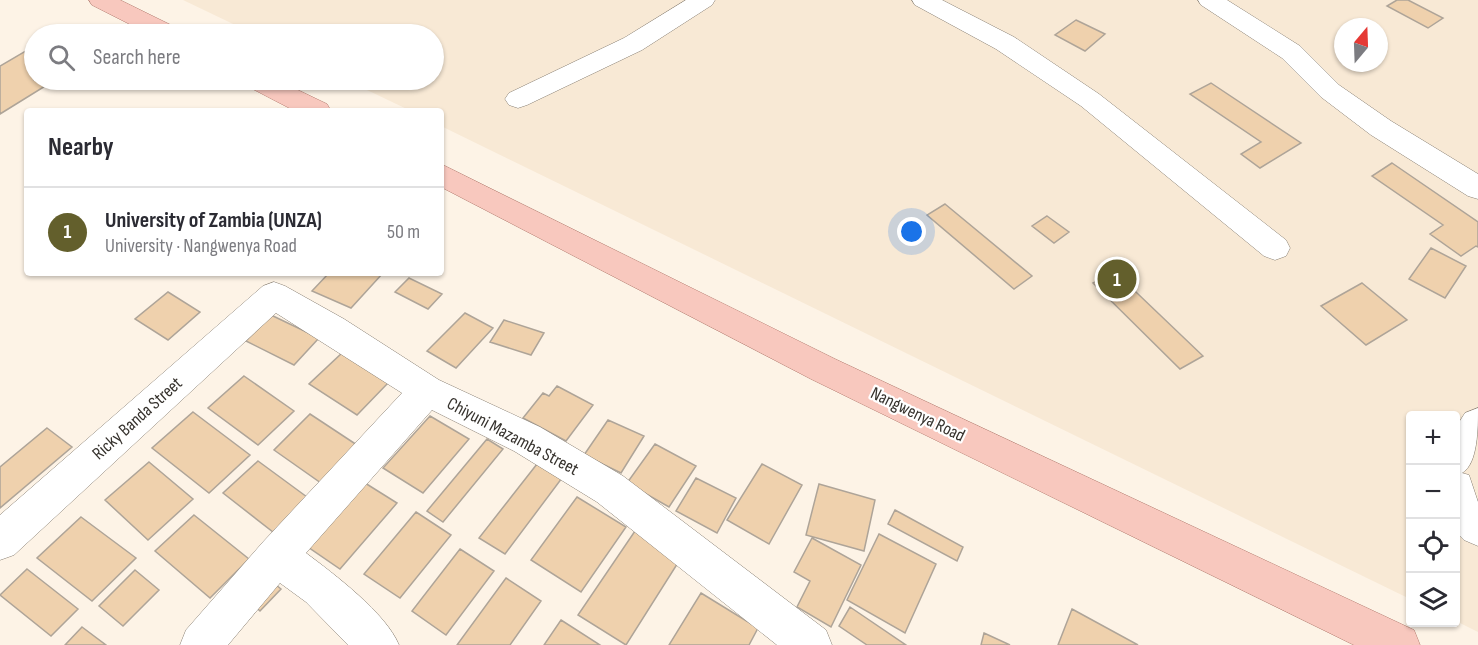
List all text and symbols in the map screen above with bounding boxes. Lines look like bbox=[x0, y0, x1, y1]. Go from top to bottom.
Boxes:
north arrow bbox=[1334, 18, 1388, 72]
search box bbox=[24, 24, 444, 90]
icon: search bbox=[45, 41, 78, 74]
text: Search here bbox=[93, 44, 180, 71]
text: Nearby bbox=[48, 132, 114, 163]
text: University of Zambia (UNZA) bbox=[105, 207, 322, 234]
your location bbox=[897, 217, 926, 246]
text: 1 bbox=[64, 220, 71, 244]
text: 50 m bbox=[387, 220, 420, 244]
text: University · Nangwenya Road bbox=[105, 234, 297, 258]
pin: 1 bbox=[1098, 256, 1136, 302]
street label: Ricky Banda Street bbox=[88, 372, 187, 464]
street label: Nangwenya Road bbox=[867, 383, 968, 446]
street label: Chiyuni Mazamba Street bbox=[443, 393, 583, 480]
map controls bbox=[1406, 411, 1460, 627]
button: + bbox=[1406, 411, 1460, 465]
button: − bbox=[1406, 465, 1460, 519]
button: locate bbox=[1406, 519, 1460, 573]
button: layers bbox=[1406, 573, 1460, 627]

